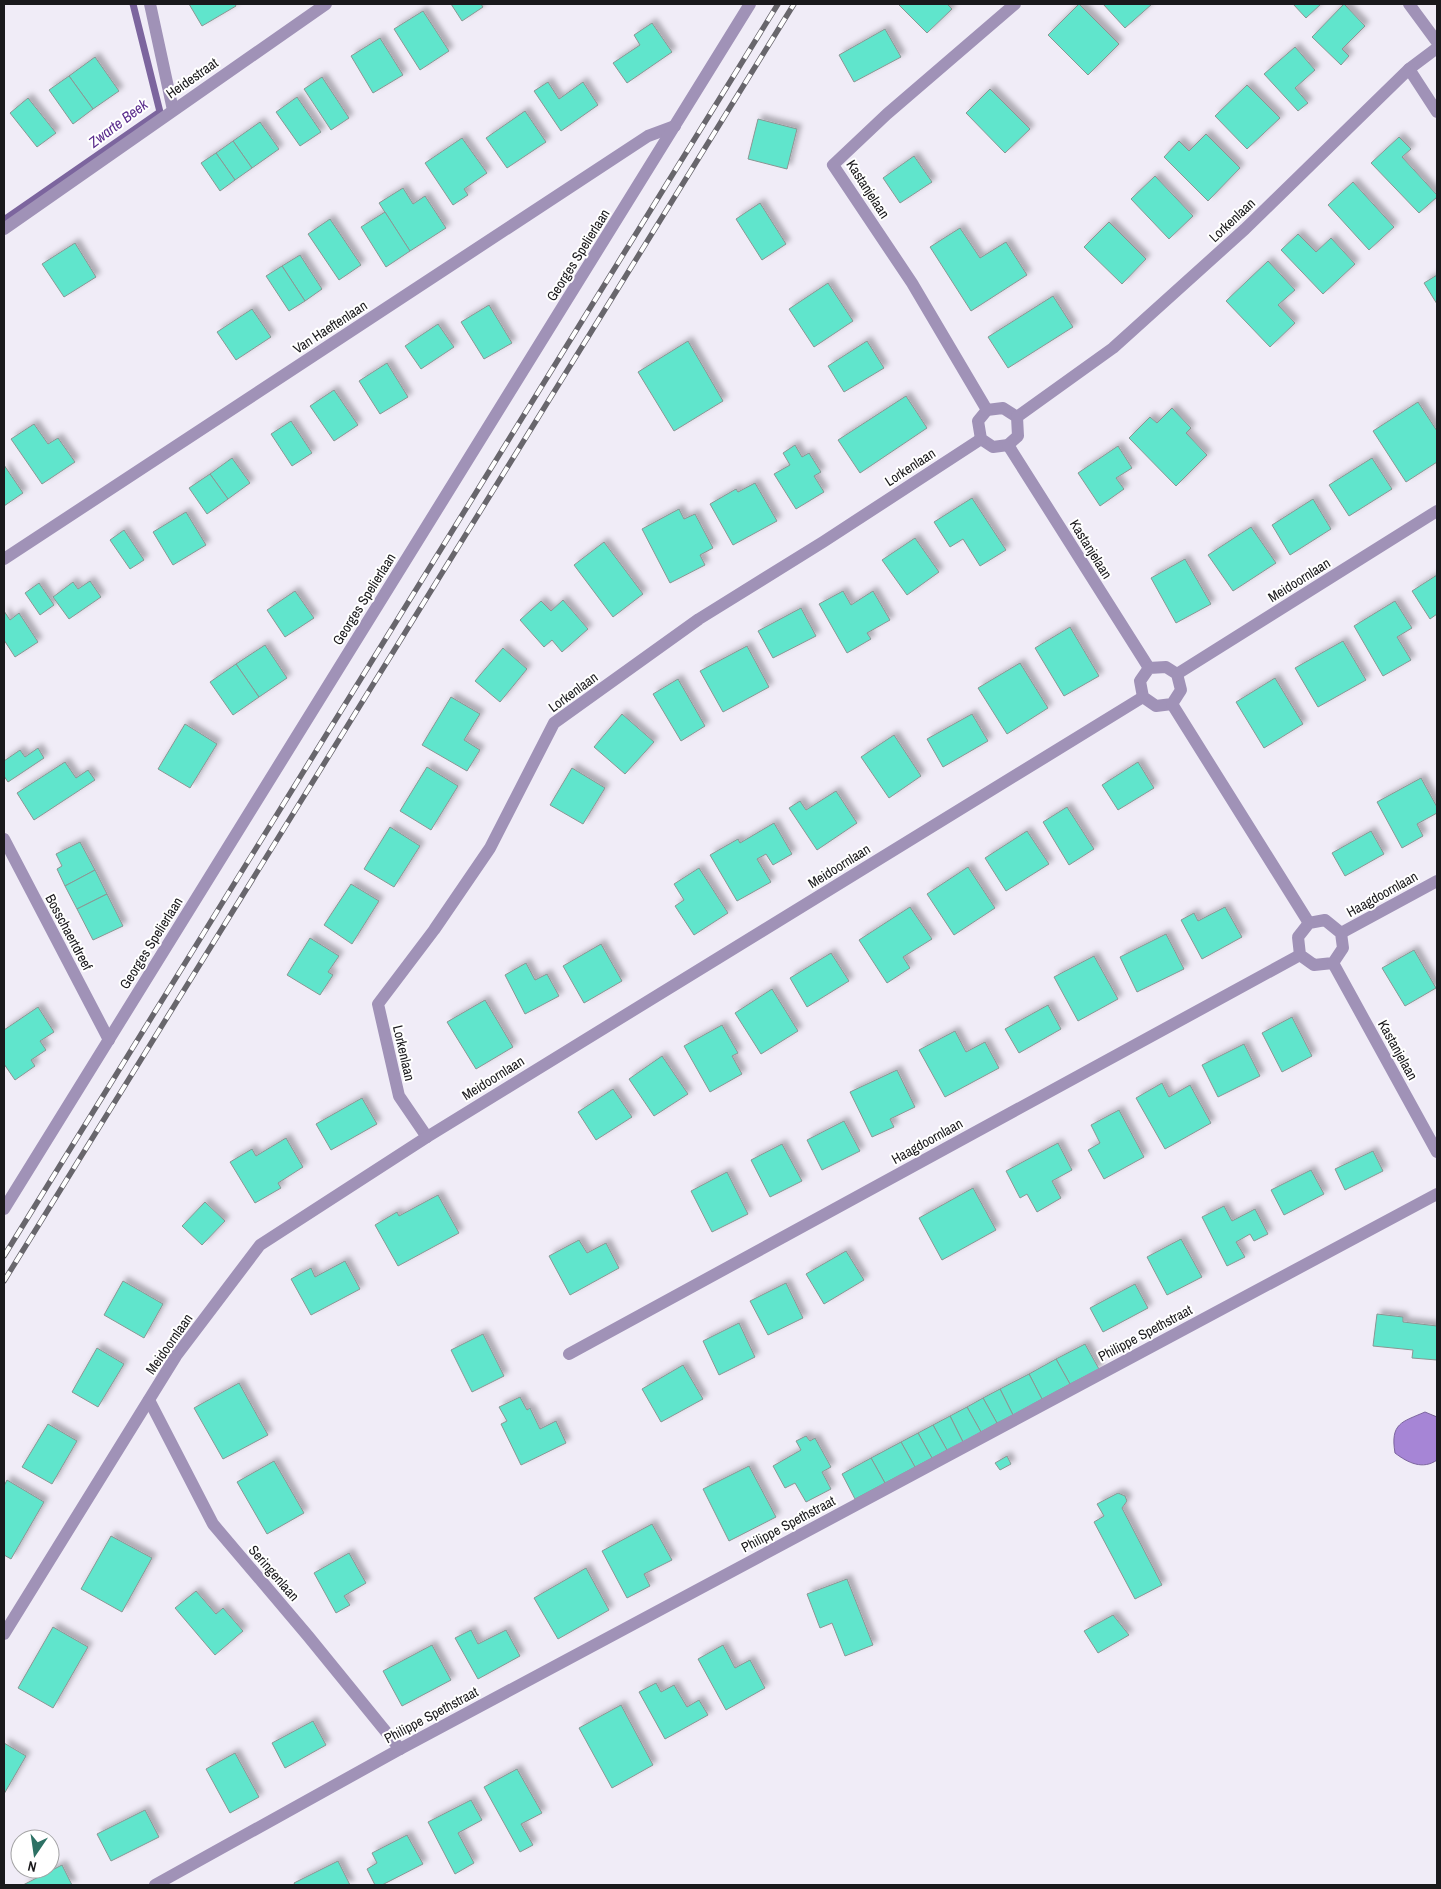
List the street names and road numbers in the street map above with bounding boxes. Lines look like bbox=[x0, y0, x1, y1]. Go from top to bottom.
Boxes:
street label: Heidestraat bbox=[163, 54, 221, 102]
street label: Kastanjelaan bbox=[842, 156, 894, 222]
street label: Lorkenlaan bbox=[1205, 194, 1259, 246]
street label: Georges Spelierlaan bbox=[542, 206, 614, 304]
street label: Van Haeftenlaan bbox=[290, 296, 370, 358]
street label: Lorkenlaan bbox=[881, 444, 939, 490]
street label: Kastanjelaan bbox=[1066, 516, 1116, 582]
street label: Georges Spelierlaan bbox=[328, 550, 400, 648]
street label: Meidoornlaan bbox=[1264, 554, 1334, 606]
street label: Lorkenlaan bbox=[545, 668, 601, 716]
street label: Meidoornlaan bbox=[804, 840, 874, 892]
street label: Haagdoornlaan bbox=[1343, 867, 1421, 921]
street label: Bosschaertdreef bbox=[41, 891, 97, 974]
street label: Georges Spelierlaan bbox=[115, 894, 187, 992]
street label: Kastanjelaan bbox=[1374, 1017, 1422, 1083]
street label: Lorkenlaan bbox=[389, 1023, 419, 1083]
street label: Meidoornlaan bbox=[458, 1052, 528, 1104]
street label: Haagdoornlaan bbox=[888, 1114, 966, 1168]
street label: Philippe Spethstraat bbox=[1095, 1301, 1195, 1365]
street label: Meidoornlaan bbox=[141, 1310, 197, 1378]
street label: Philippe Spethstraat bbox=[738, 1492, 838, 1556]
street label: Seringenlaan bbox=[245, 1541, 303, 1605]
street label: Philippe Spethstraat bbox=[381, 1683, 481, 1747]

